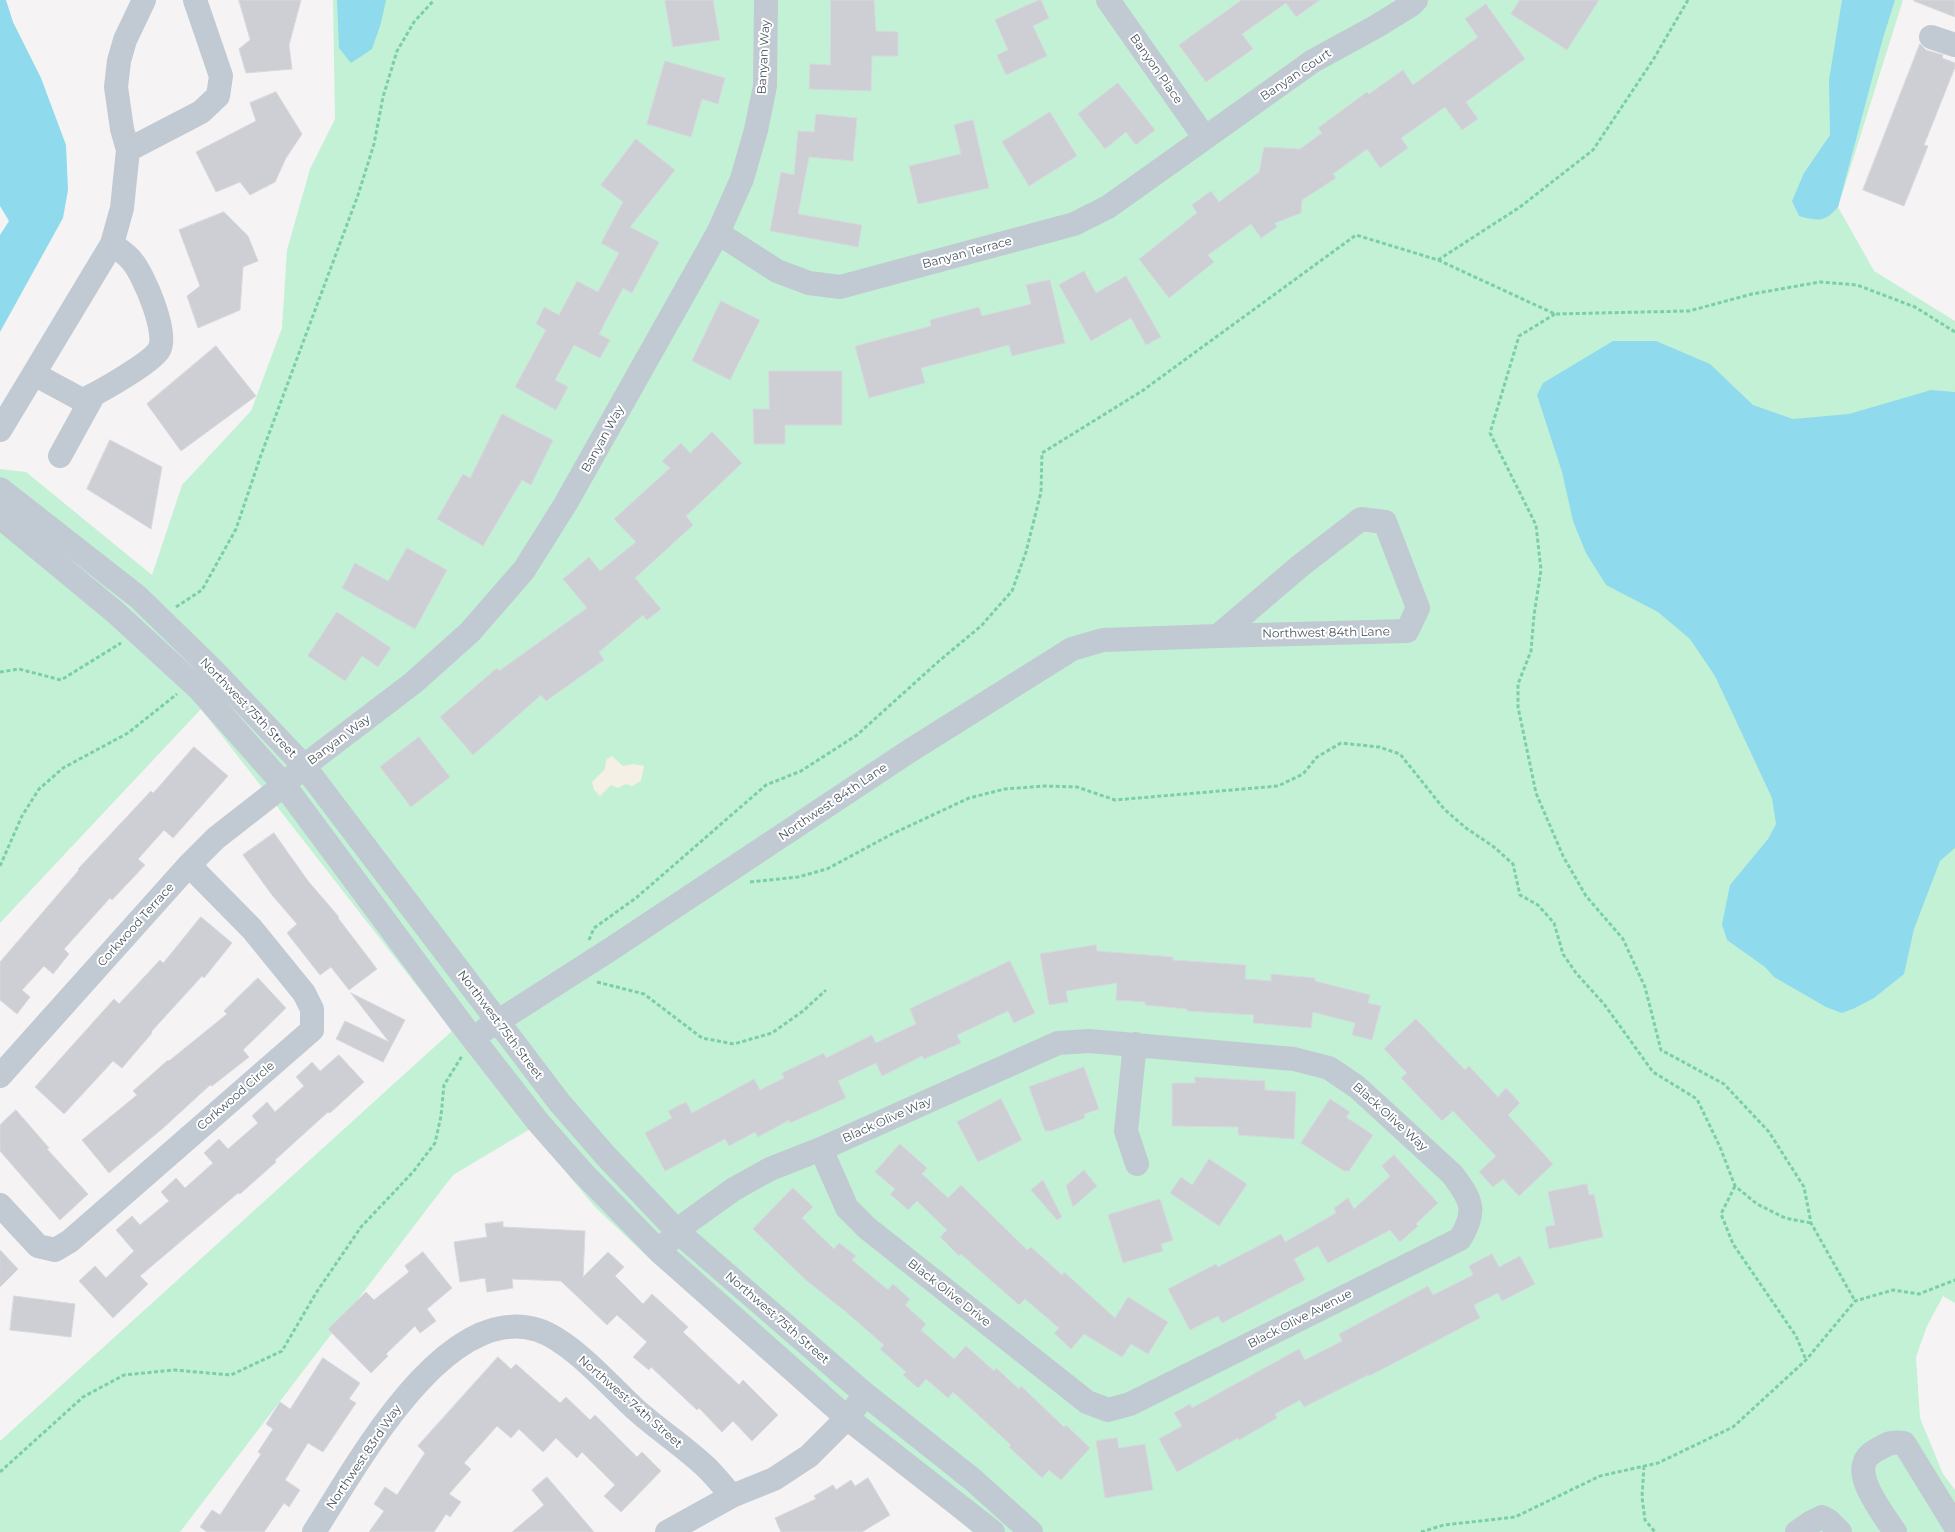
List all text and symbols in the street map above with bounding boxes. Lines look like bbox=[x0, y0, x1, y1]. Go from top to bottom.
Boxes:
street label: Banyan Way bbox=[755, 19, 773, 95]
street label: Banyon Place bbox=[1127, 31, 1185, 107]
street label: Banyan Court bbox=[1258, 46, 1334, 104]
street label: Banyan Terrace bbox=[921, 234, 1013, 272]
street label: Banyan Way bbox=[579, 403, 627, 475]
street label: Northwest 84th Lane bbox=[1262, 625, 1390, 641]
street label: Northwest 75th Street bbox=[197, 655, 299, 761]
street label: Banyan Way bbox=[305, 712, 373, 768]
street label: Northwest 84th Lane bbox=[776, 760, 890, 844]
street label: Corkwood Terrace bbox=[95, 880, 177, 970]
street label: Northwest 75th Street bbox=[454, 968, 546, 1082]
street label: Corkwood Circle bbox=[194, 1059, 278, 1133]
street label: Black Olive Way bbox=[1350, 1080, 1430, 1154]
street label: Black Olive Way bbox=[840, 1094, 934, 1146]
street label: Black Olive Drive bbox=[905, 1256, 993, 1330]
street label: Northwest 75th Street bbox=[722, 1269, 832, 1367]
street label: Black Olive Avenue bbox=[1246, 1287, 1354, 1351]
street label: Northwest 74th Street bbox=[575, 1353, 685, 1451]
street label: Northwest 83rd Way bbox=[324, 1402, 404, 1512]

